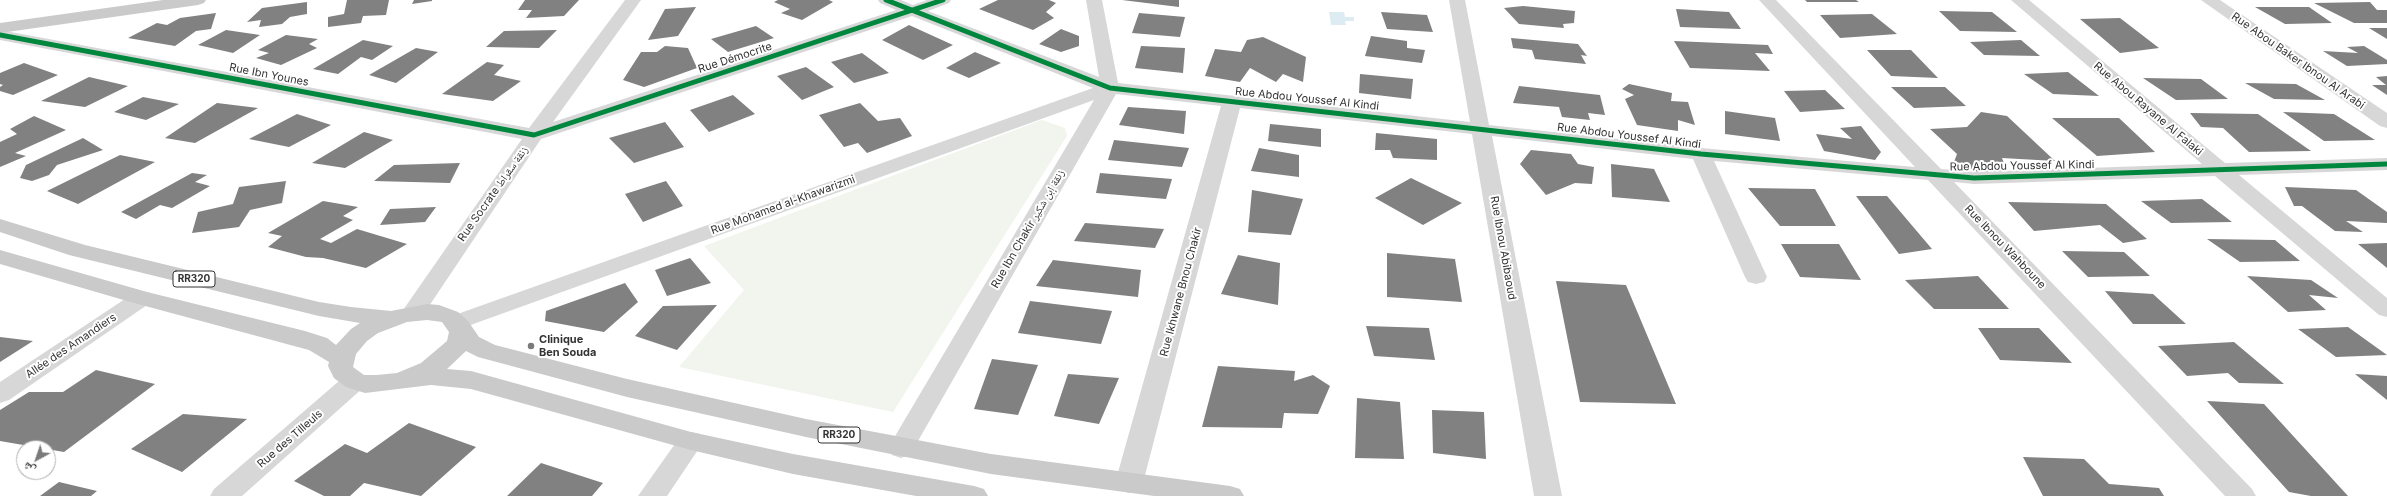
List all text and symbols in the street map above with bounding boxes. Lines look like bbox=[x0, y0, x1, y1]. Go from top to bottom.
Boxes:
street label: Rue Abou Baker Ibnou Al Arabi bbox=[2229, 10, 2367, 112]
street label: Rue Démocrite bbox=[696, 40, 774, 76]
street label: Rue Abou Rayane Al Falaki bbox=[2091, 60, 2205, 158]
street label: Rue Ibn Younes bbox=[228, 61, 310, 89]
street label: Rue Abdou Youssef Al Kindi bbox=[1234, 85, 1380, 113]
street label: Rue Abdou Youssef Al Kindi bbox=[1556, 121, 1702, 151]
street label: Rue Socrate زنقة سقراط bbox=[455, 144, 531, 244]
street label: Rue Abdou Youssef Al Kindi bbox=[1950, 158, 2094, 174]
street label: Rue Ibn Chakir زنقة إبن شكير bbox=[989, 167, 1067, 291]
street label: Rue Mohamed al-Khawarizmi bbox=[709, 173, 857, 237]
street label: Rue Ibnou Abibaoud bbox=[1487, 195, 1519, 301]
street label: Rue Ibnou Wahboune bbox=[1962, 202, 2048, 292]
street label: Rue Ikhwane Bnou Chakir bbox=[1157, 226, 1205, 358]
road number: RR320 bbox=[173, 271, 215, 287]
street label: Allée des Amandiers bbox=[23, 311, 119, 381]
place label: Clinique Ben Souda bbox=[539, 333, 596, 359]
marker: Clinique Ben Souda bbox=[526, 341, 536, 351]
street label: Rue des Tilleuls bbox=[255, 407, 325, 471]
road number: RR320 bbox=[818, 427, 860, 443]
north arrow bbox=[16, 440, 56, 480]
text: ش bbox=[20, 459, 38, 478]

